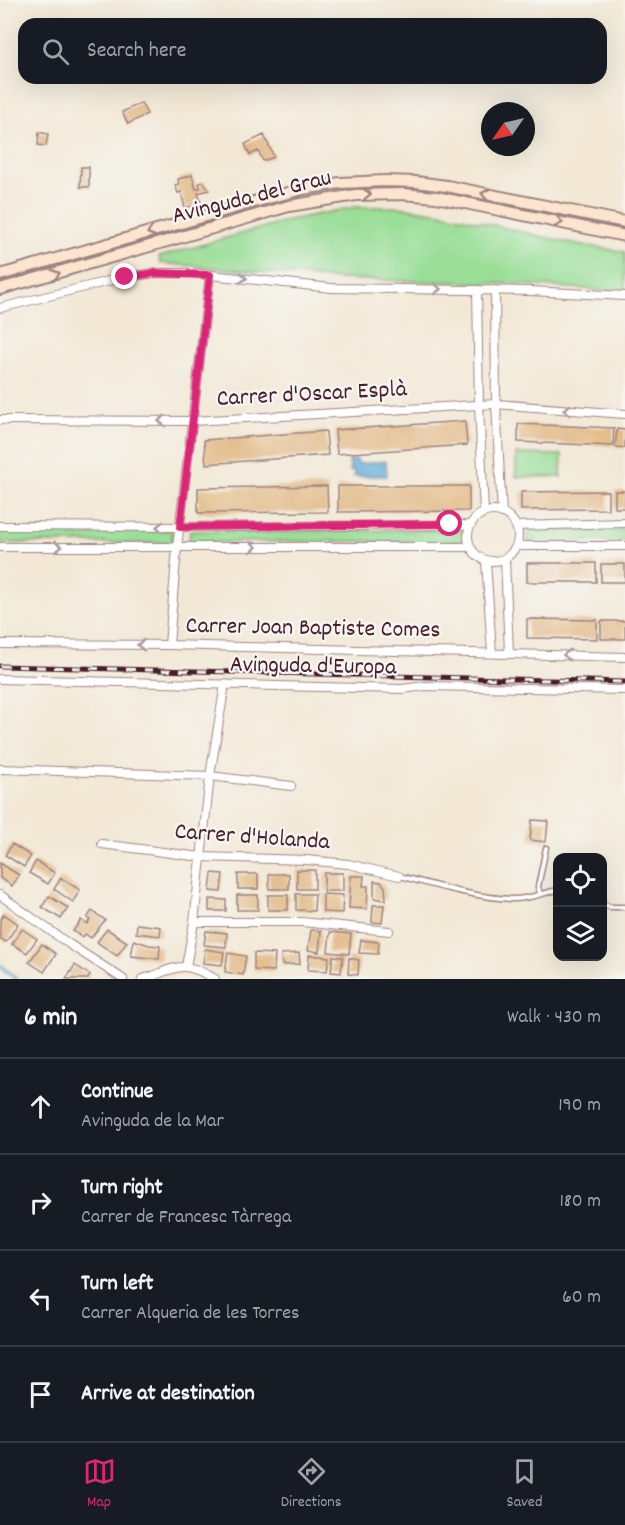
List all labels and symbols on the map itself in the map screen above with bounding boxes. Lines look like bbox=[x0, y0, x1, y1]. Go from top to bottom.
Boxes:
north arrow bbox=[481, 102, 535, 156]
street label: Avinguda del Grau bbox=[169, 162, 335, 234]
one-way arrow bbox=[362, 188, 371, 201]
one-way arrow bbox=[481, 188, 491, 201]
one-way arrow bbox=[554, 215, 564, 228]
one-way arrow bbox=[146, 225, 157, 237]
route end bbox=[111, 263, 137, 289]
one-way arrow bbox=[51, 269, 61, 281]
one-way arrow bbox=[238, 272, 248, 284]
one-way arrow bbox=[433, 283, 442, 295]
street label: Carrer d'Oscar Esplà bbox=[216, 373, 408, 417]
one-way arrow bbox=[562, 404, 571, 417]
one-way arrow bbox=[158, 415, 167, 427]
route start bbox=[436, 510, 462, 536]
one-way arrow bbox=[156, 521, 165, 533]
one-way arrow bbox=[54, 541, 63, 553]
one-way arrow bbox=[249, 541, 258, 553]
street label: Carrer Joan Baptiste Comes bbox=[185, 610, 441, 648]
one-way arrow bbox=[136, 639, 145, 651]
one-way arrow bbox=[562, 648, 571, 661]
street label: Avinguda d'Europa bbox=[229, 649, 397, 685]
street label: Carrer d'Holanda bbox=[173, 816, 331, 860]

